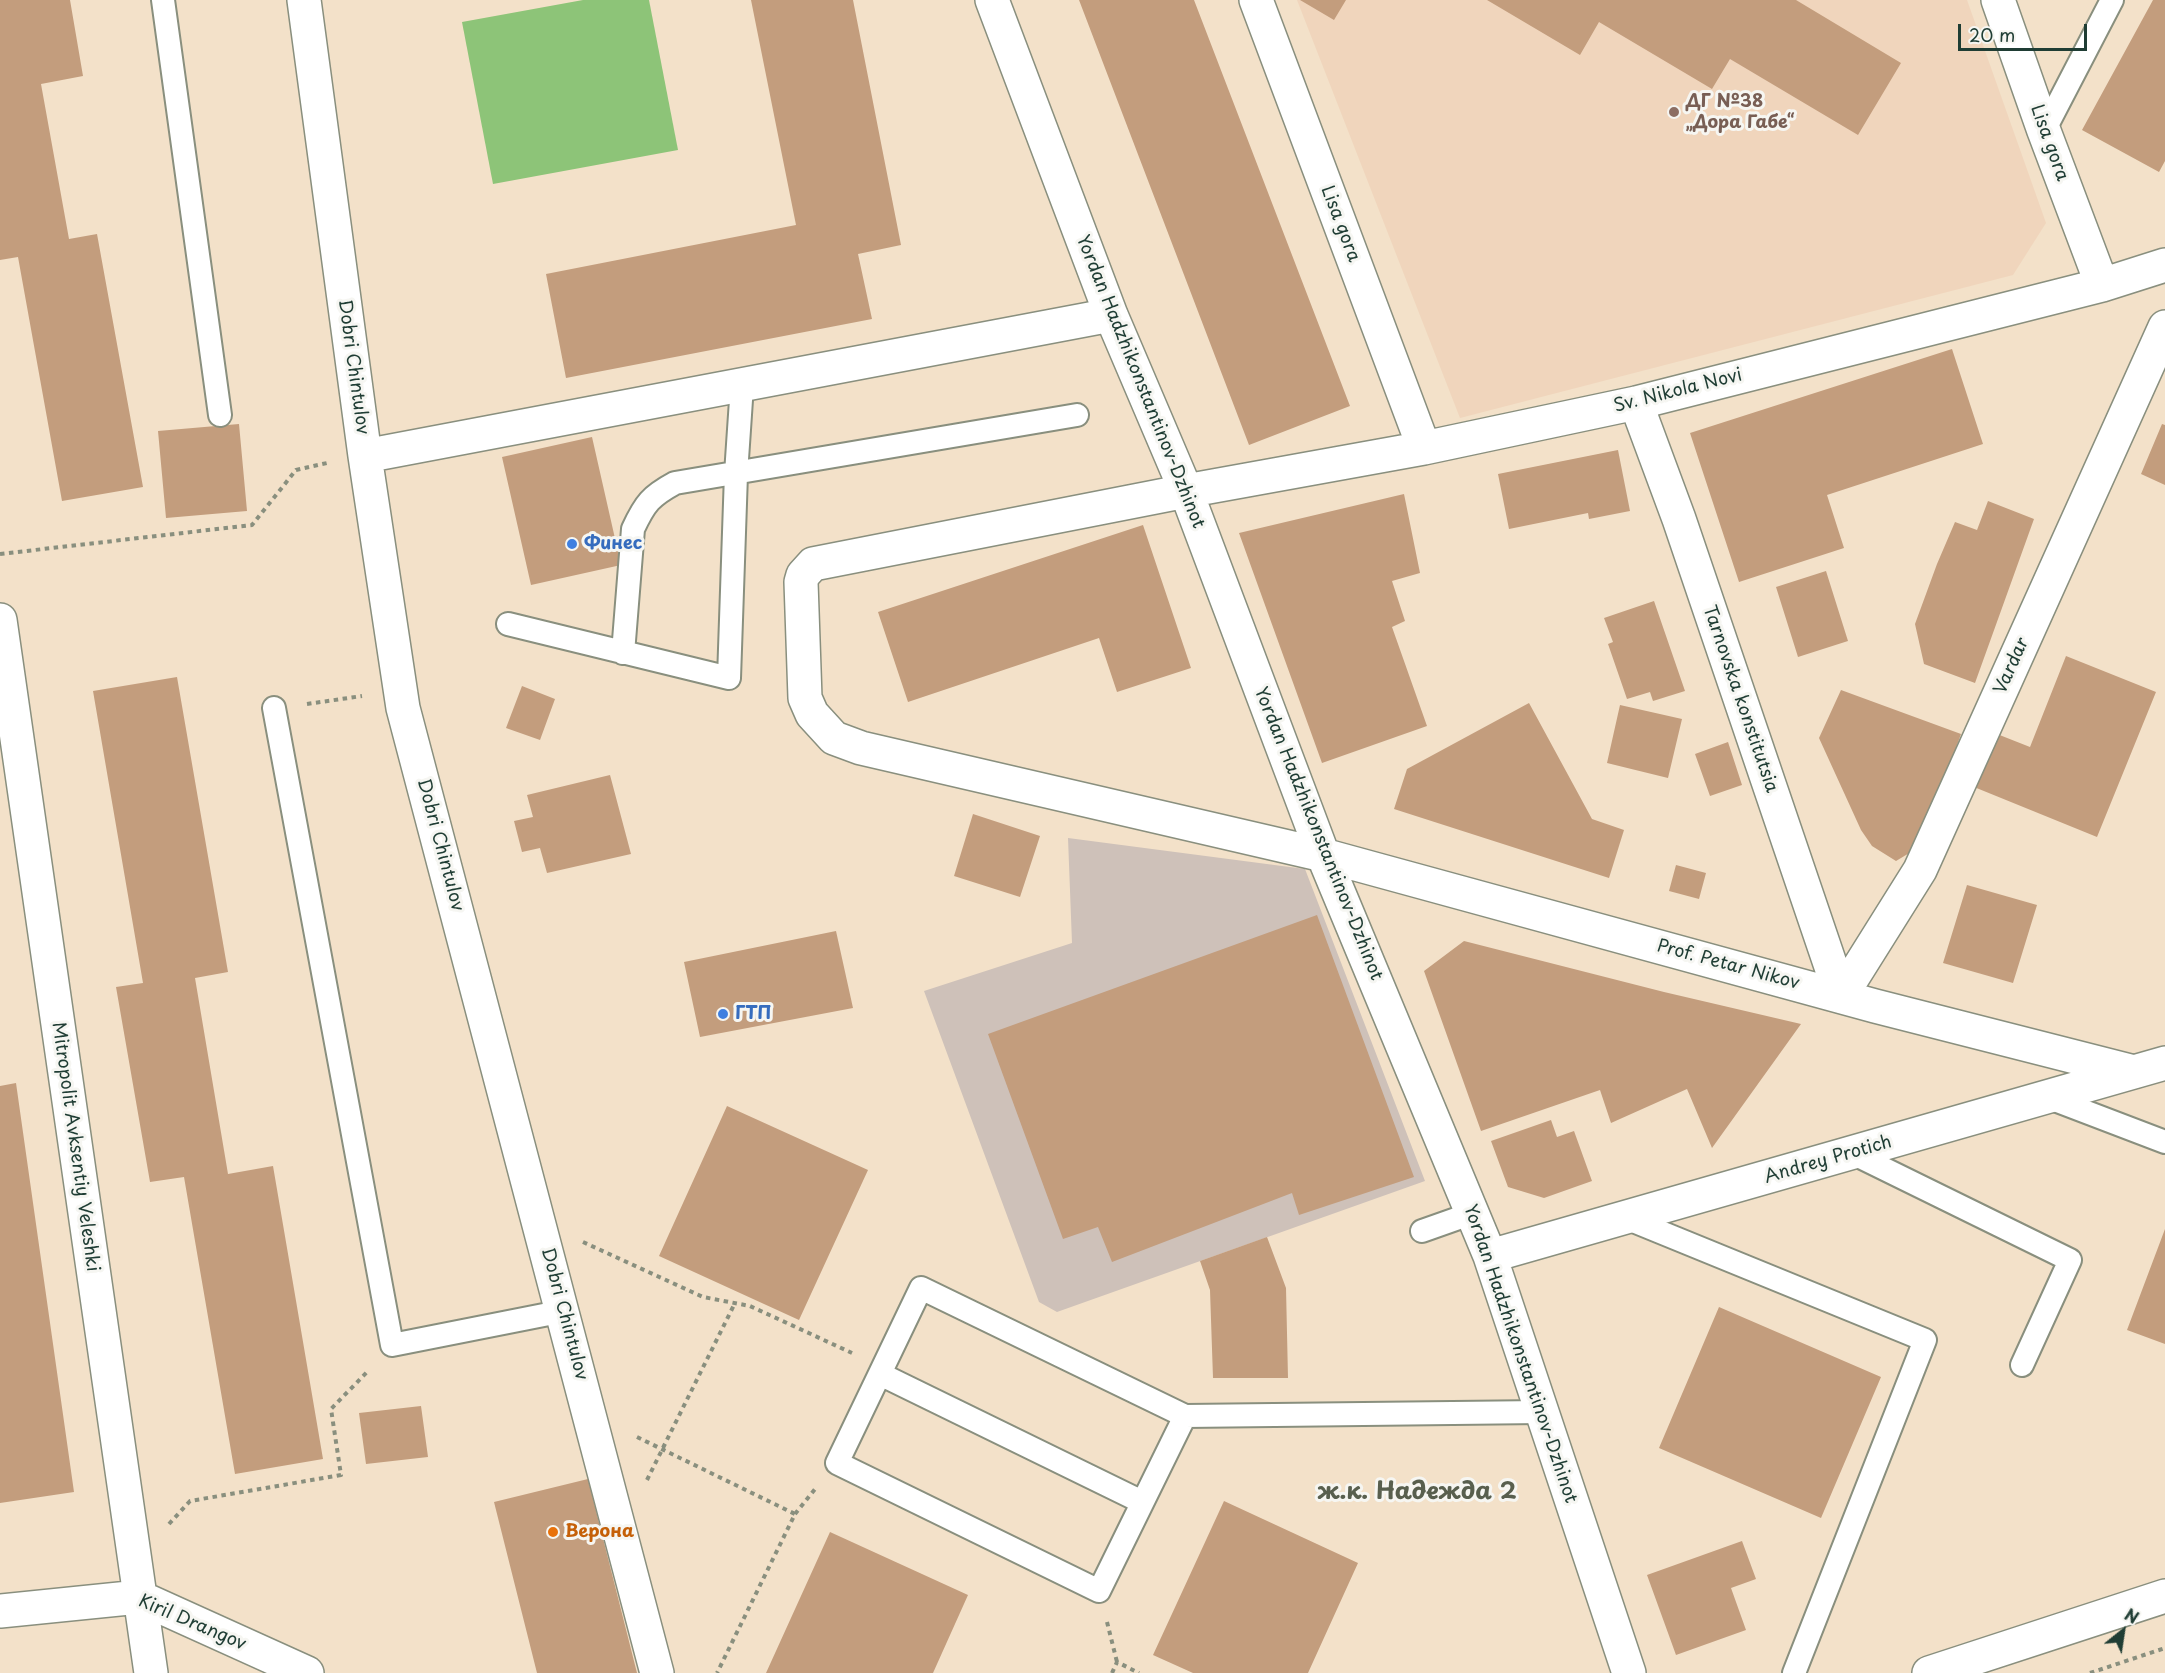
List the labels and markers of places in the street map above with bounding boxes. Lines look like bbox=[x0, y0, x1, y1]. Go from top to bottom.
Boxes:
place label: ДГ №38 „Дора Габе“ bbox=[1686, 91, 1794, 134]
marker: ДГ №38 „Дора Габе“ bbox=[1667, 105, 1681, 119]
place label: Финес bbox=[584, 533, 642, 555]
marker: Финес bbox=[565, 537, 579, 551]
place label: ГТП bbox=[735, 1003, 772, 1025]
marker: ГТП bbox=[716, 1007, 730, 1021]
place label: Верона bbox=[565, 1521, 634, 1543]
marker: Верона bbox=[546, 1525, 560, 1539]

